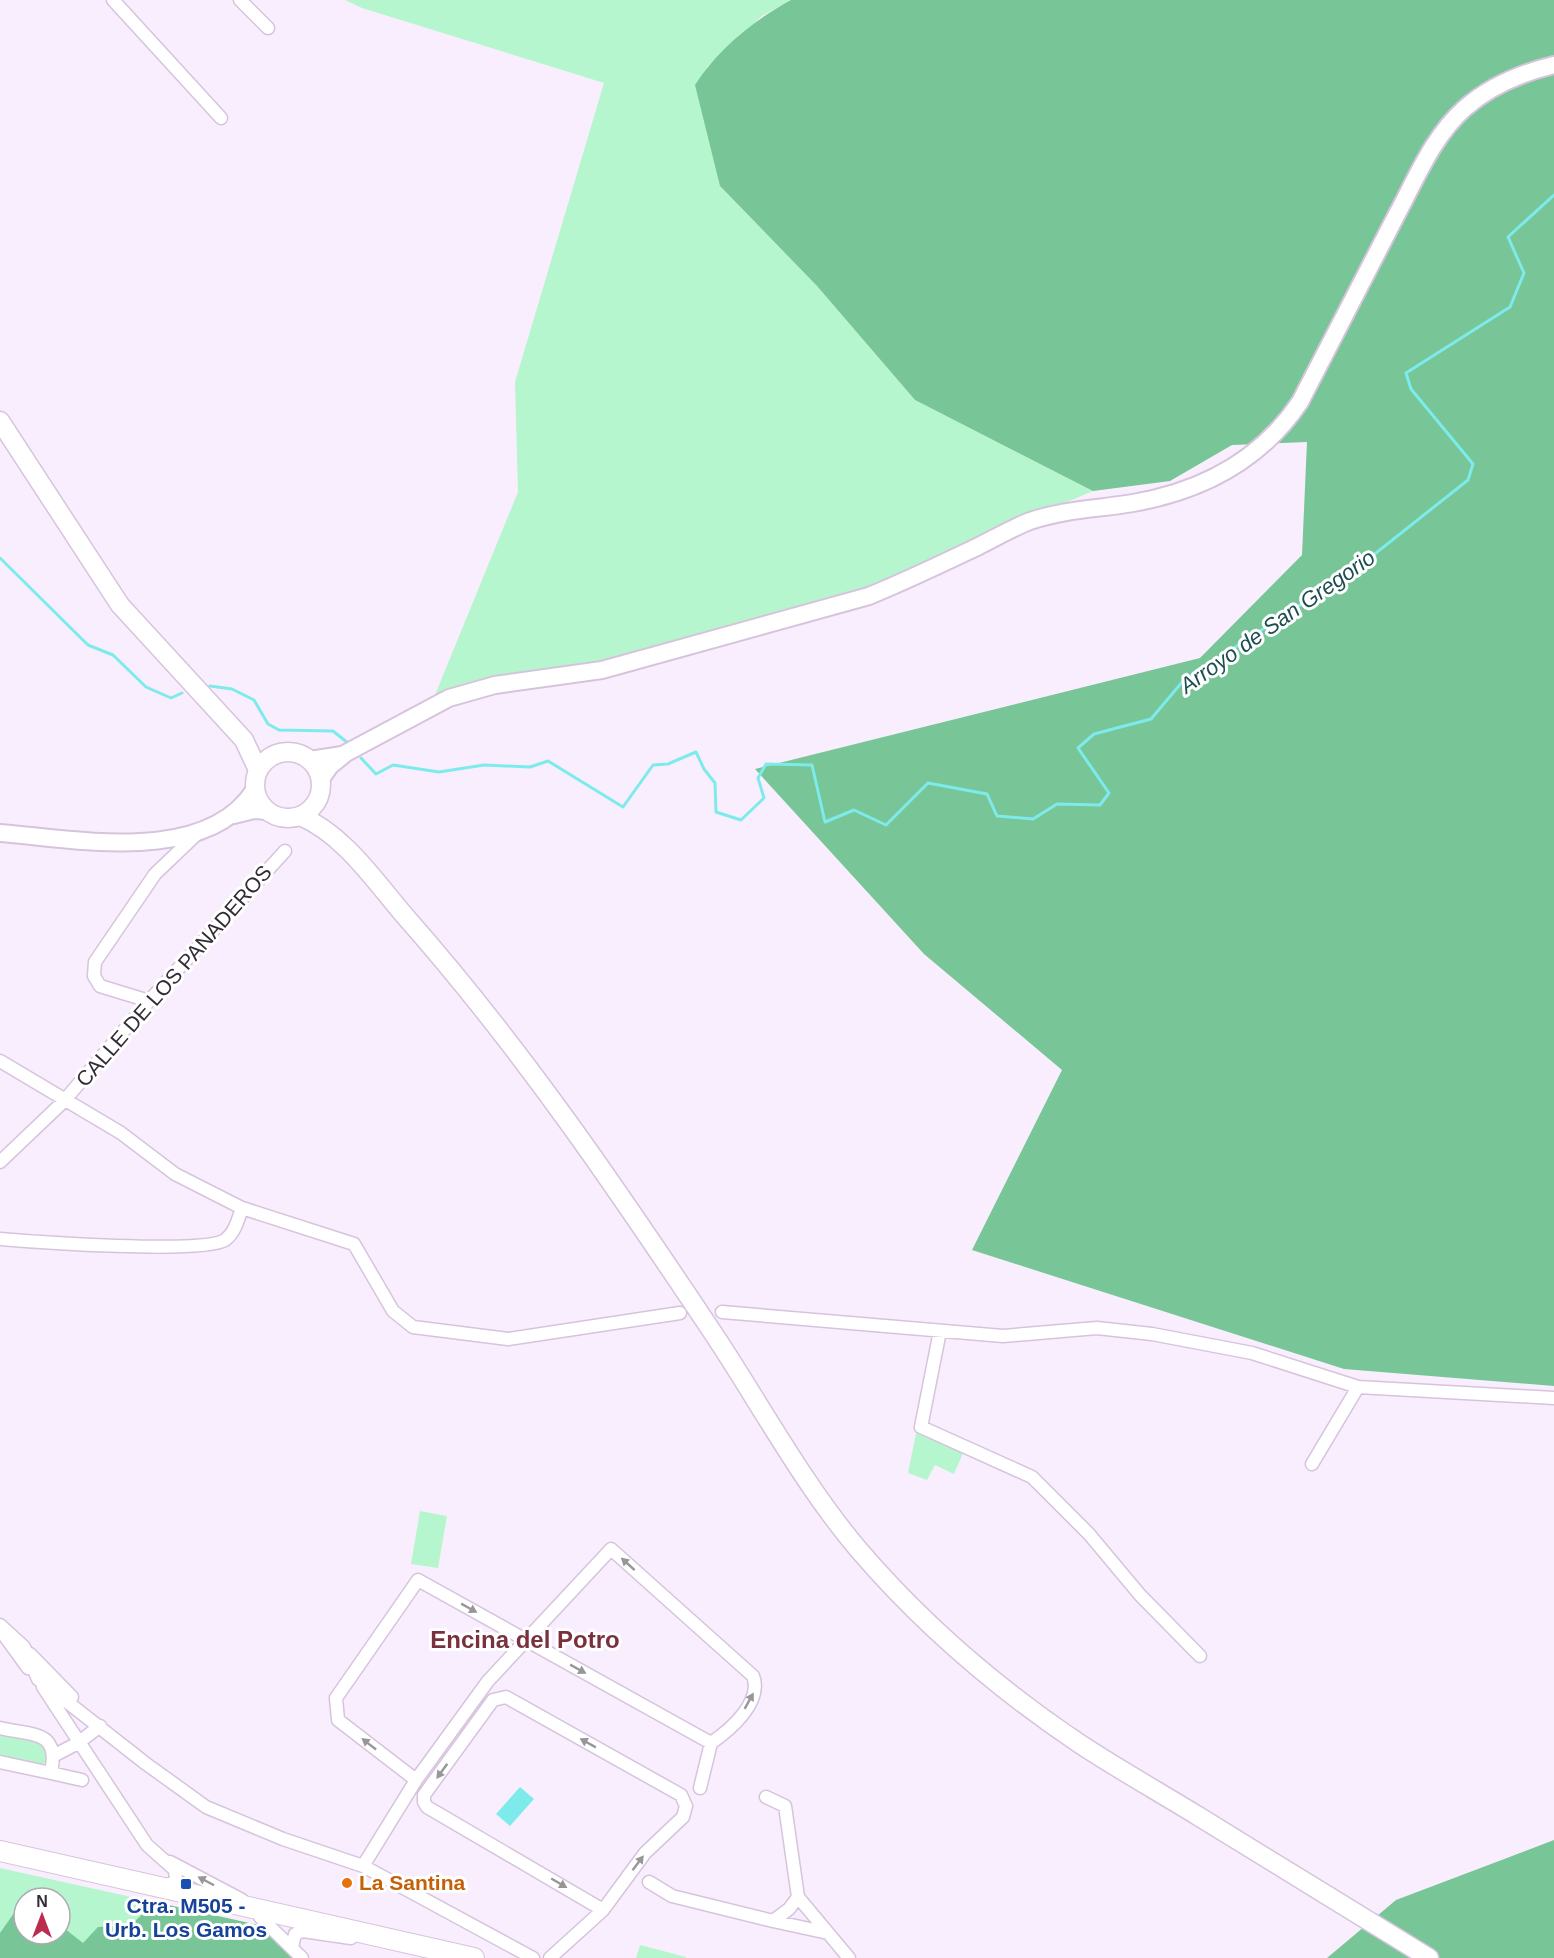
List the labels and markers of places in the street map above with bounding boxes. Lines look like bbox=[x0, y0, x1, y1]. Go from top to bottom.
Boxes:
place label: La Santina bbox=[359, 1871, 466, 1894]
marker: La Santina bbox=[340, 1876, 354, 1890]
marker: Ctra. M505 - Urb. Los Gamos bbox=[179, 1877, 193, 1891]
place label: Ctra. M505 - Urb. Los Gamos bbox=[105, 1894, 267, 1941]

